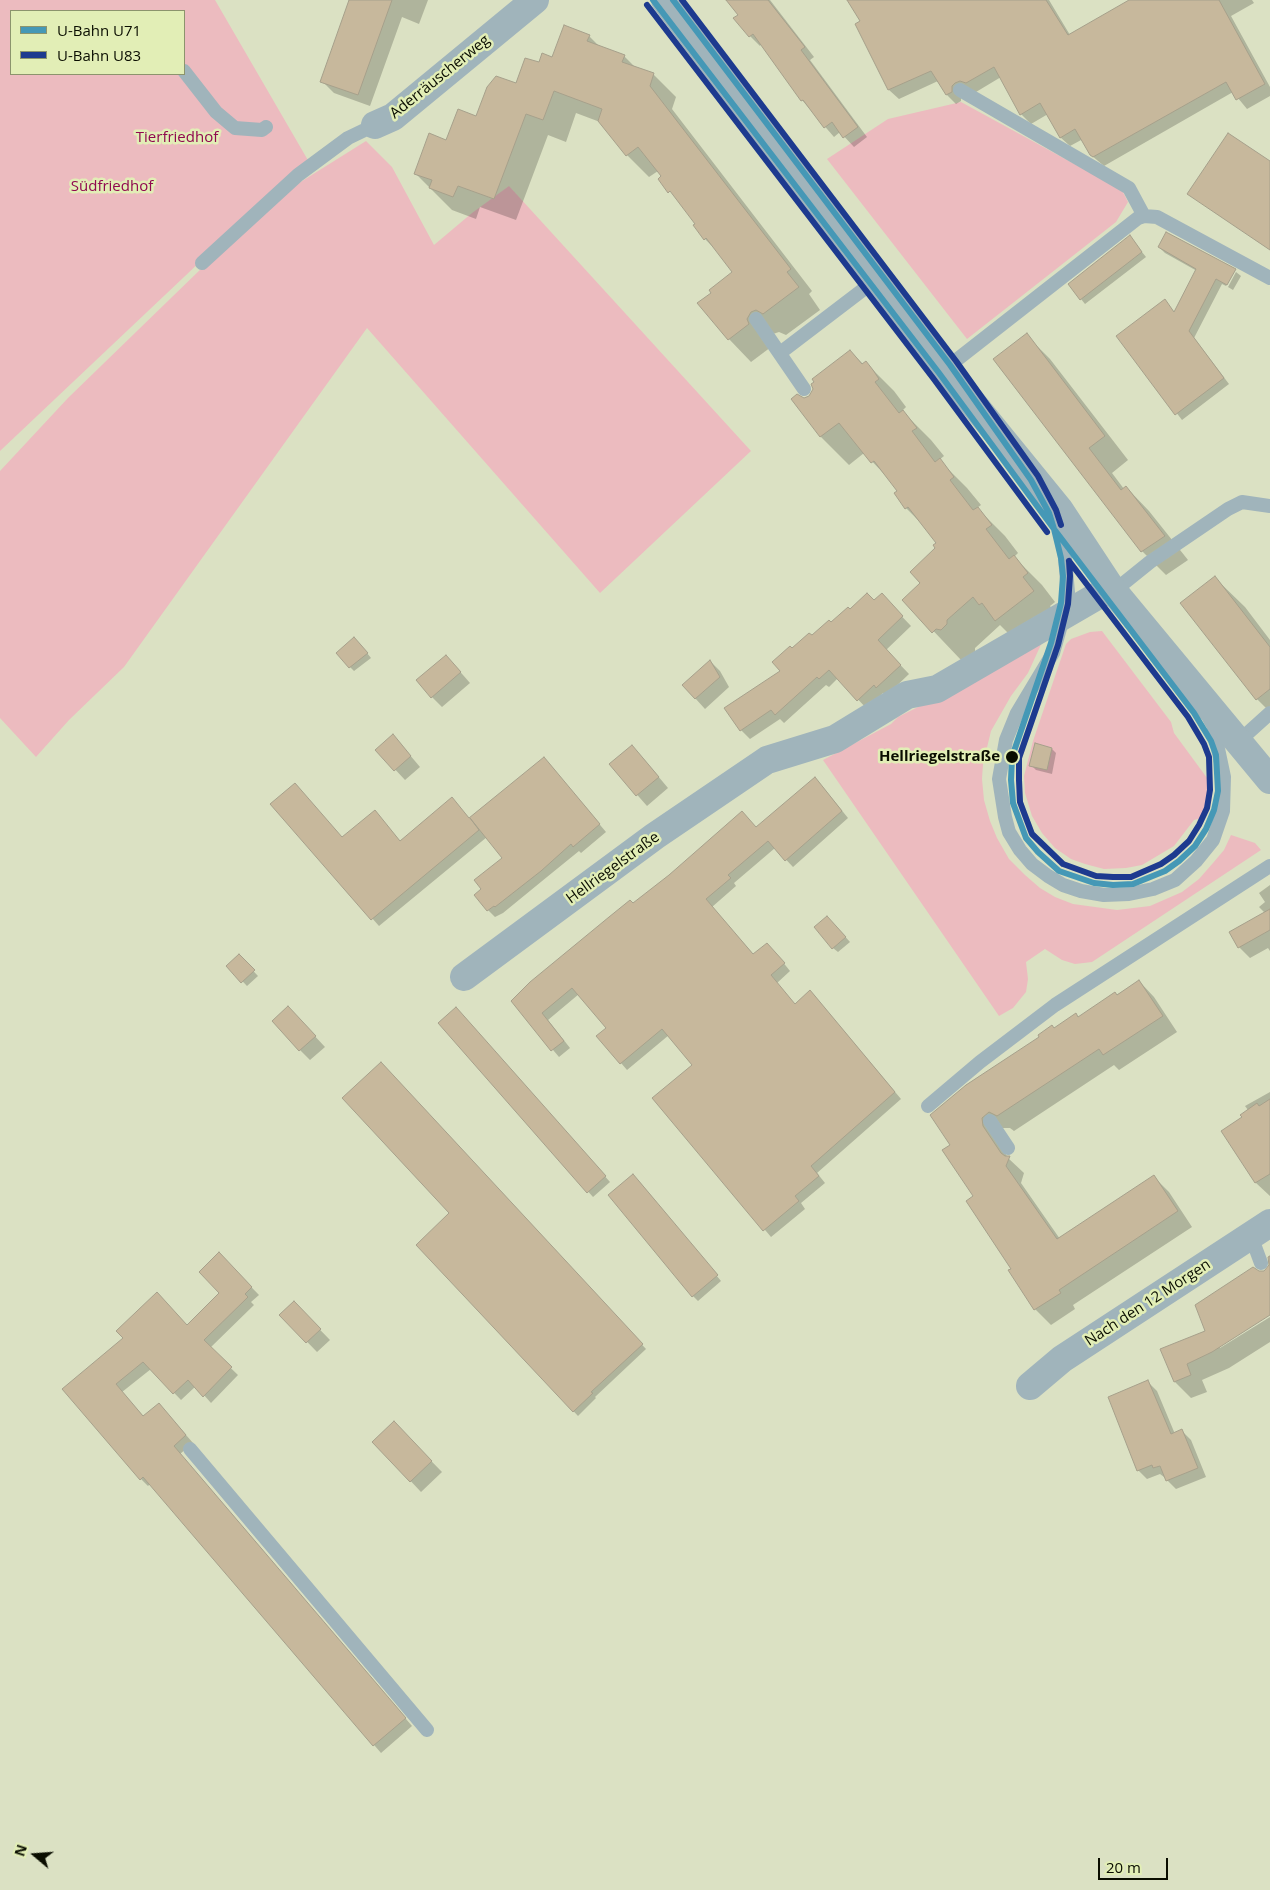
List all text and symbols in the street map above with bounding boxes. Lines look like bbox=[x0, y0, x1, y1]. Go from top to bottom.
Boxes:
legend bbox=[10, 10, 185, 75]
text: U-Bahn U71 bbox=[57, 20, 141, 40]
street label: Aderräuscherweg bbox=[386, 31, 494, 123]
text: U-Bahn U83 bbox=[57, 45, 141, 65]
park label: Tierfriedhof bbox=[136, 129, 218, 147]
park label: Südfriedhof bbox=[71, 178, 153, 196]
place label: Hellriegelstraße bbox=[879, 748, 1000, 766]
marker: Hellriegelstraße bbox=[1004, 749, 1020, 765]
street label: Hellriegelstraße bbox=[563, 828, 663, 908]
street label: Nach den 12 Morgen bbox=[1082, 1256, 1214, 1350]
north arrow bbox=[10, 1830, 60, 1880]
text: N bbox=[9, 1842, 31, 1859]
scale bar bbox=[1100, 1848, 1170, 1880]
text: 20 m bbox=[1106, 1857, 1141, 1877]

